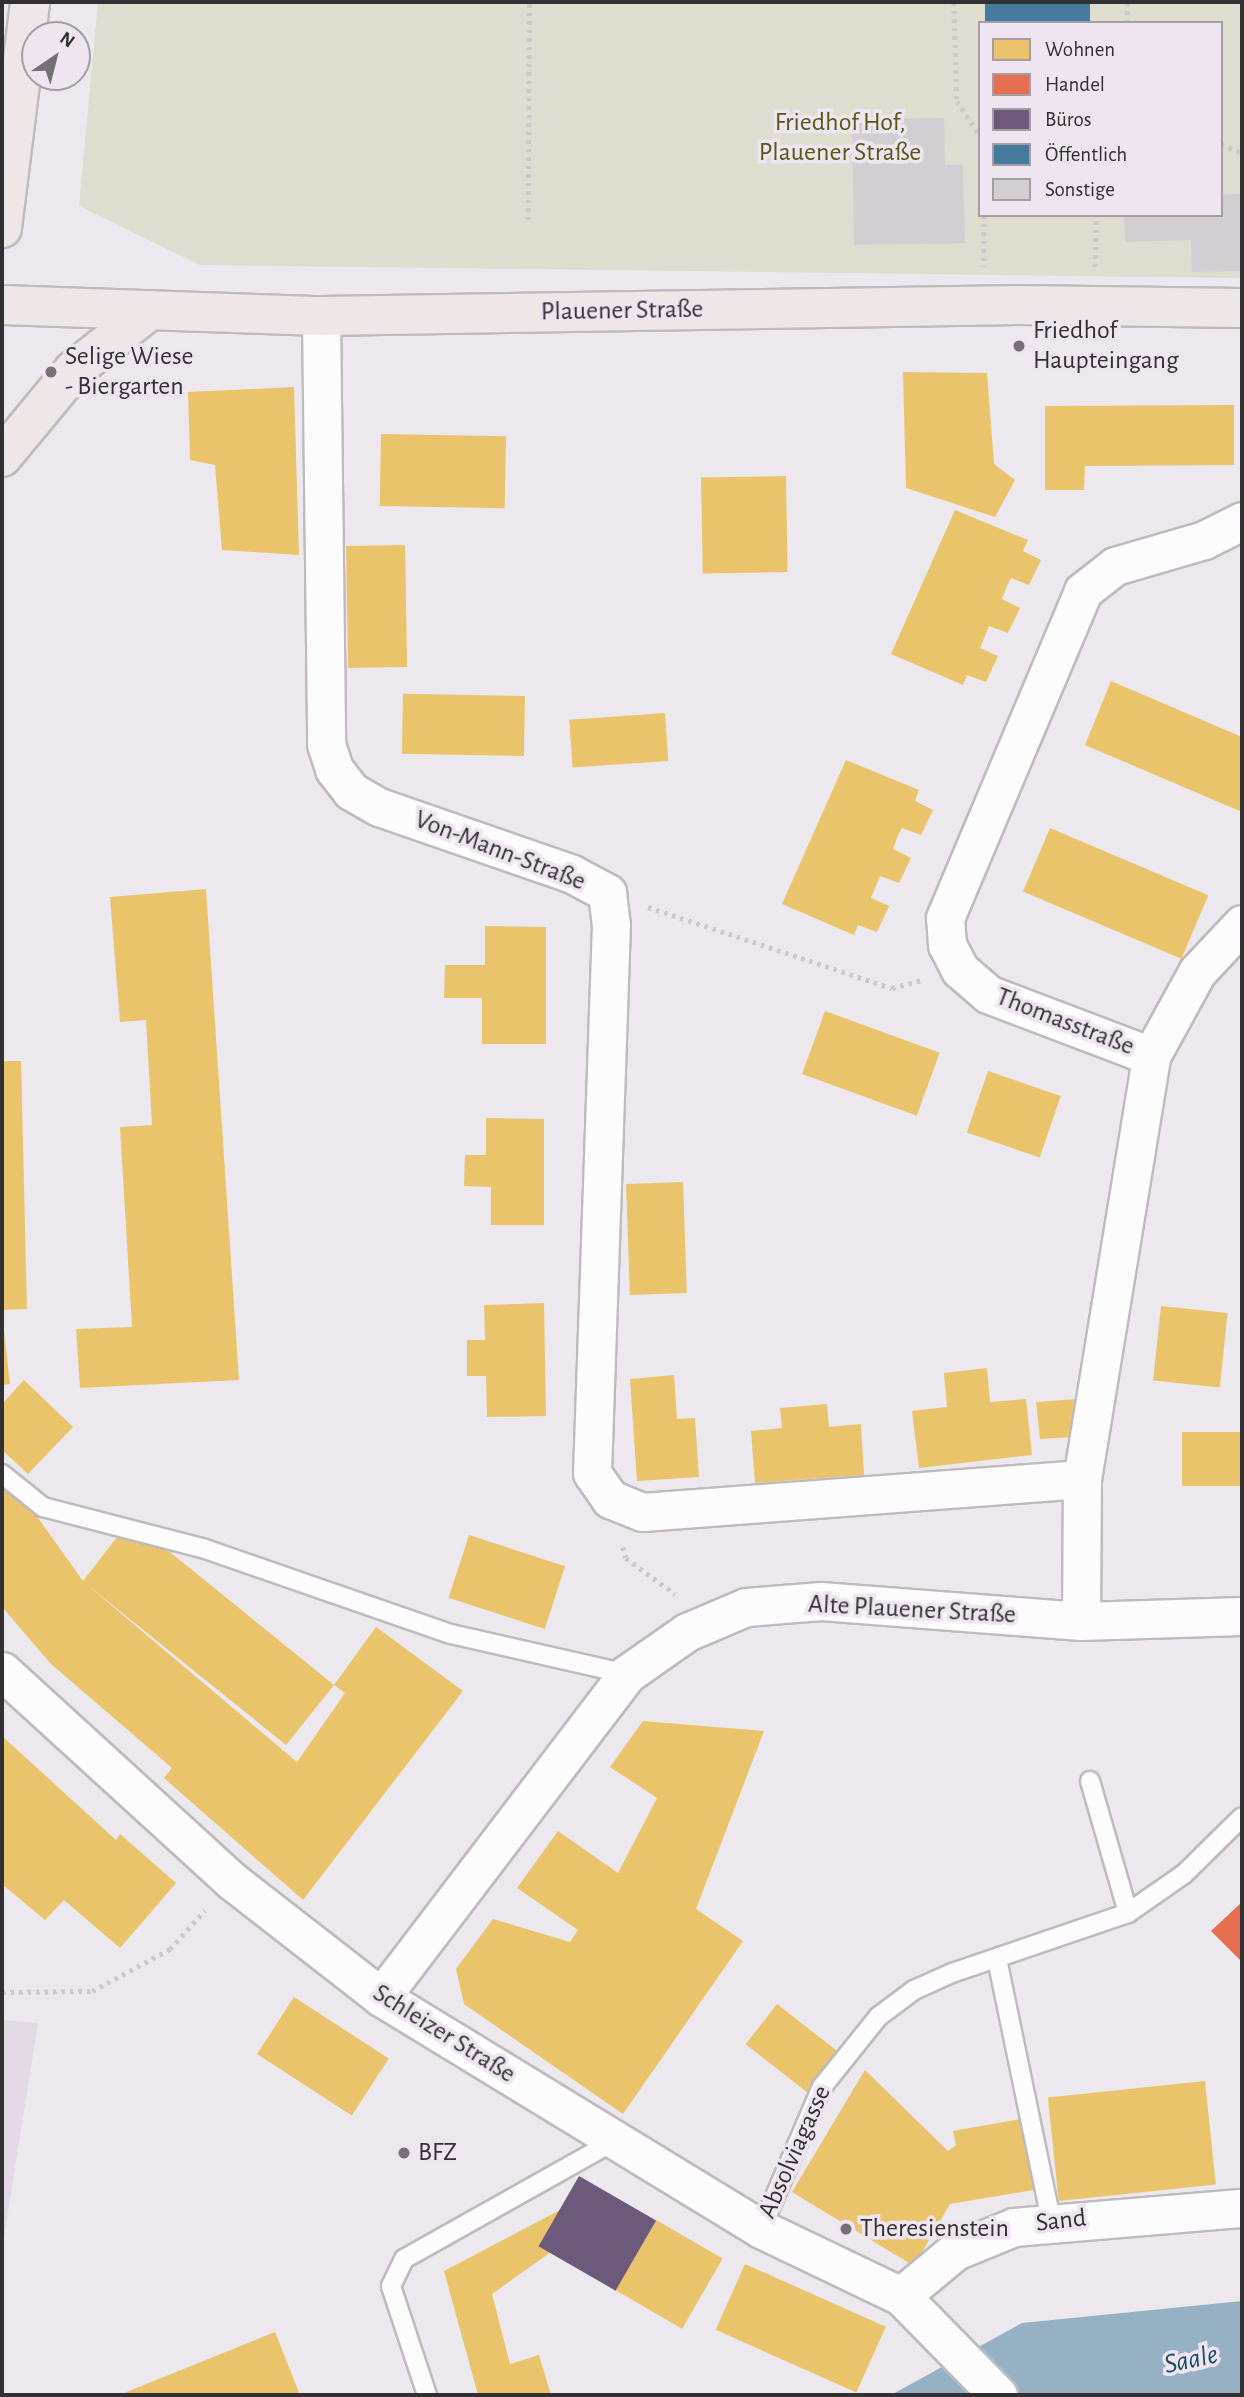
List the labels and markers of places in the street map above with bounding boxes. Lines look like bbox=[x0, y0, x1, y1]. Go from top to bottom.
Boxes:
place label: Friedhof Haupteingang bbox=[1033, 315, 1179, 376]
marker: Friedhof Haupteingang bbox=[1011, 338, 1027, 354]
place label: Selige Wiese - Biergarten bbox=[65, 341, 193, 402]
marker: Selige Wiese - Biergarten bbox=[43, 364, 59, 380]
place label: BFZ bbox=[418, 2137, 457, 2169]
marker: BFZ bbox=[396, 2145, 412, 2161]
place label: Theresienstein bbox=[860, 2213, 1009, 2245]
marker: Theresienstein bbox=[838, 2221, 854, 2237]

